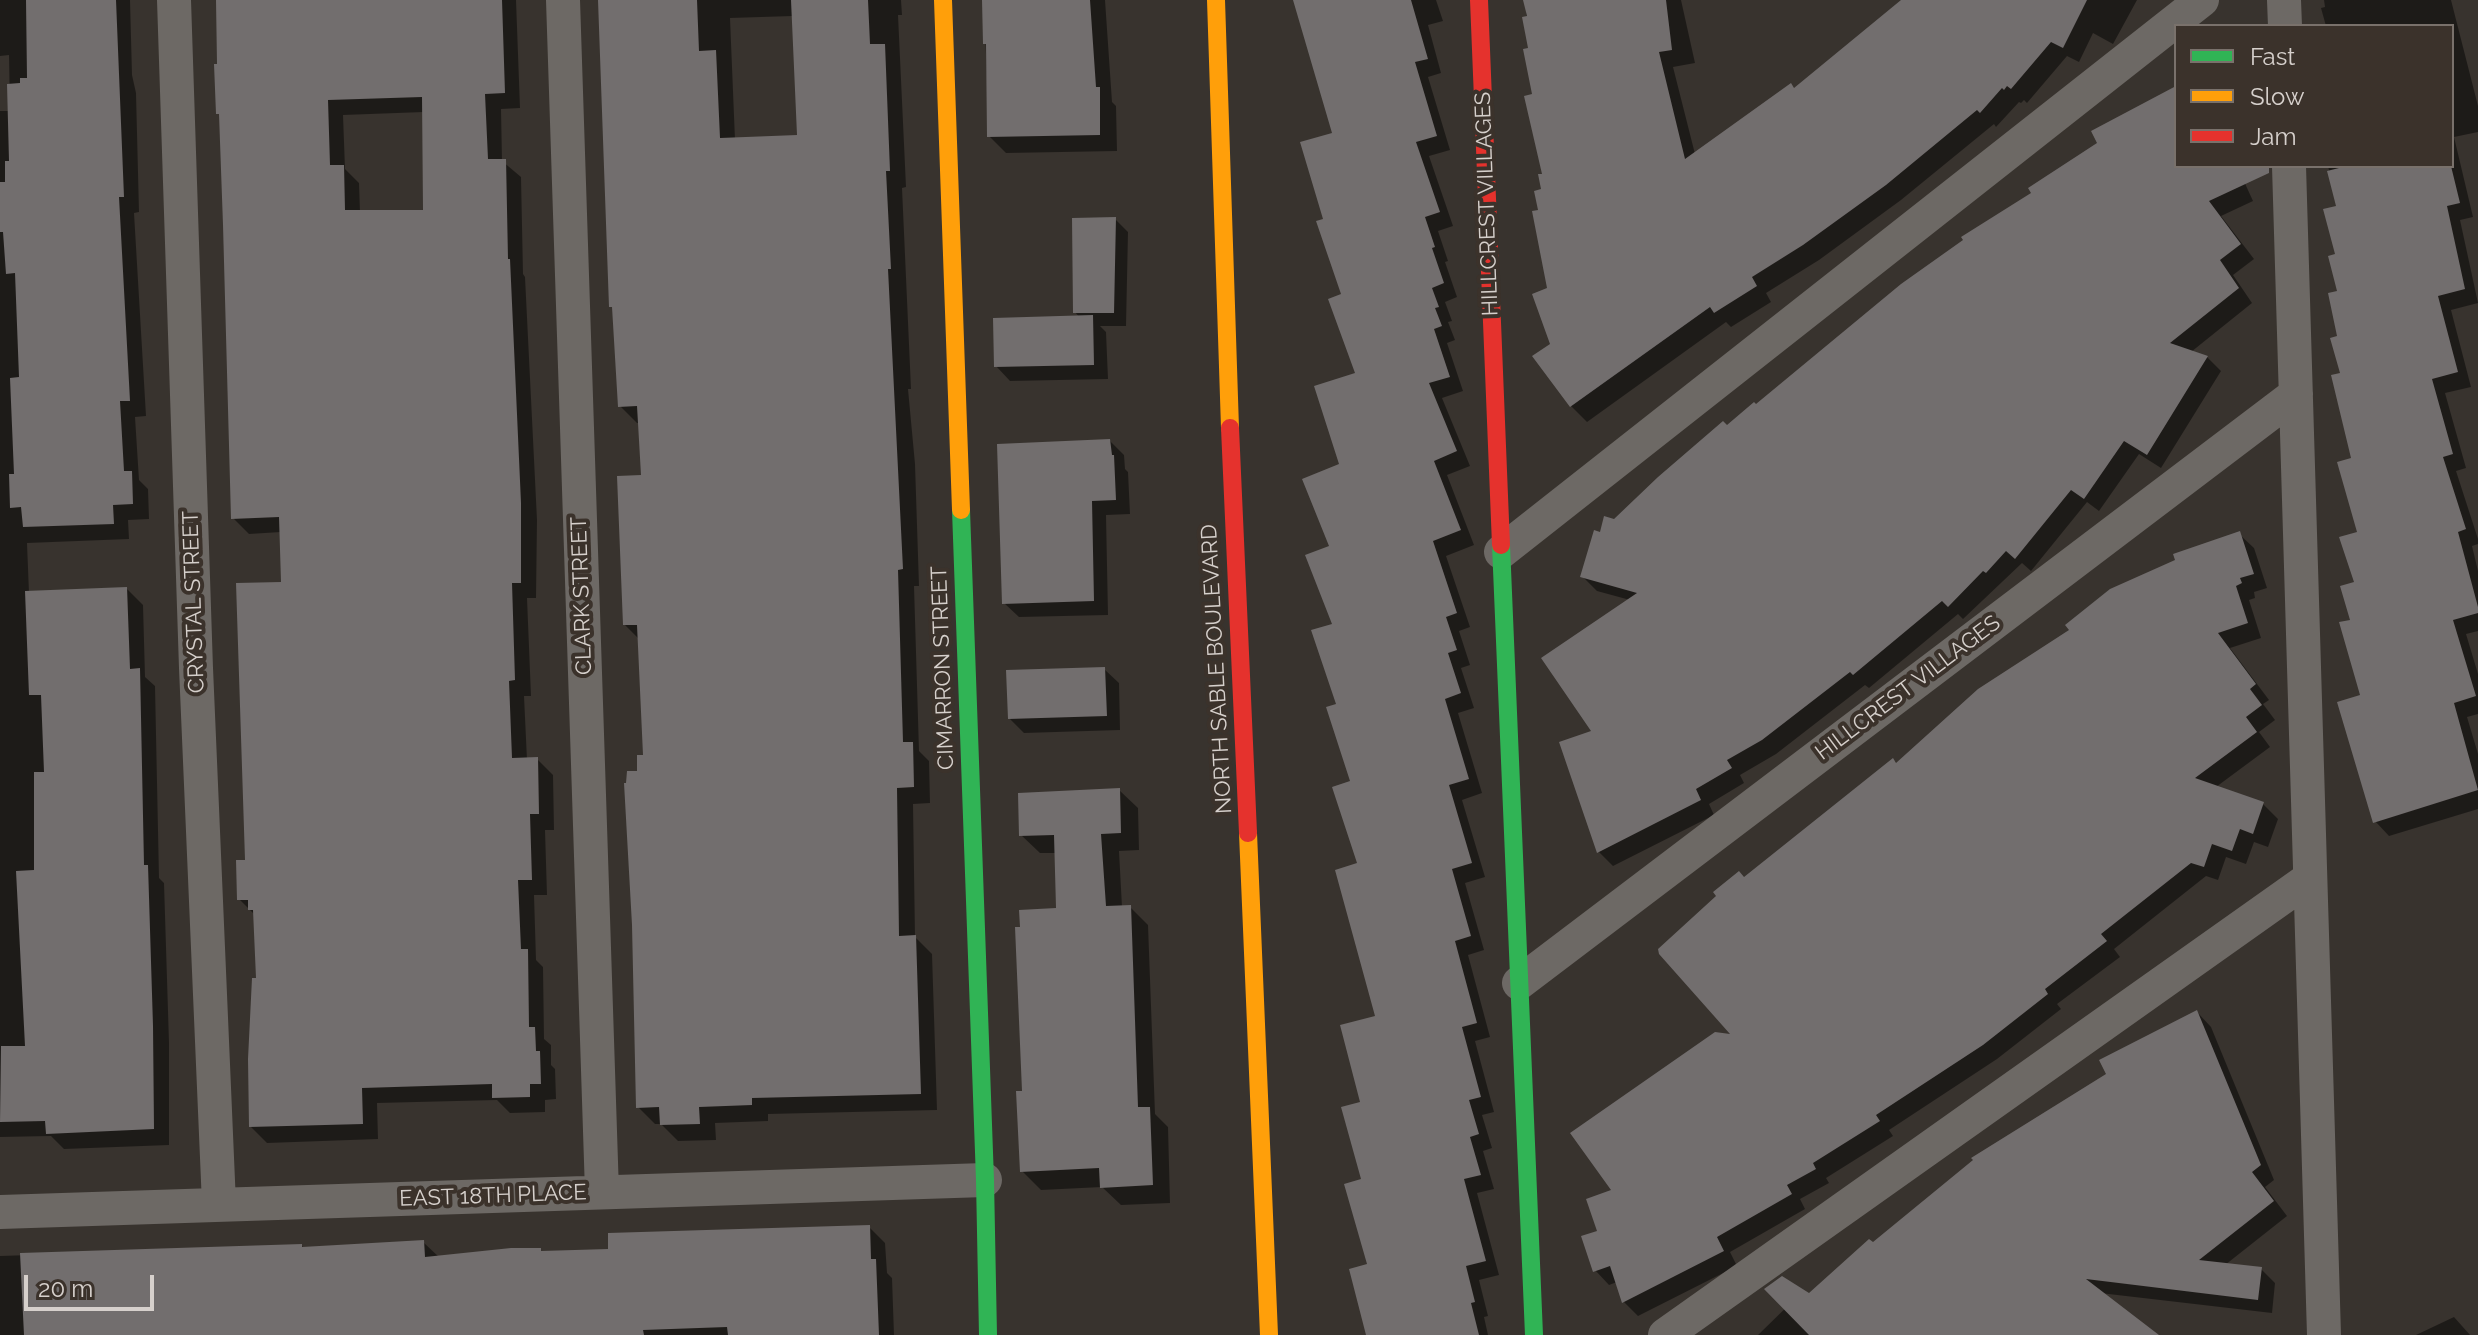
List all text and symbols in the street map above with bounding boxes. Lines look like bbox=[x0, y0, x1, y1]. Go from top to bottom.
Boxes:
legend bbox=[2174, 24, 2454, 168]
text: Fast bbox=[2250, 42, 2295, 71]
text: Slow bbox=[2250, 82, 2304, 111]
street label: HILLCREST VILLAGES bbox=[1470, 91, 1504, 317]
text: Jam bbox=[2250, 122, 2296, 151]
street label: CRYSTAL STREET bbox=[178, 510, 210, 694]
street label: CLARK STREET bbox=[566, 516, 598, 676]
street label: NORTH SABLE BOULEVARD bbox=[1196, 524, 1238, 814]
street label: CIMARRON STREET bbox=[926, 566, 960, 770]
street label: HILLCREST VILLAGES bbox=[1810, 610, 2006, 766]
street label: EAST 18TH PLACE bbox=[399, 1180, 587, 1212]
scale bar bbox=[28, 1259, 158, 1309]
text: 20 m bbox=[38, 1274, 93, 1303]

